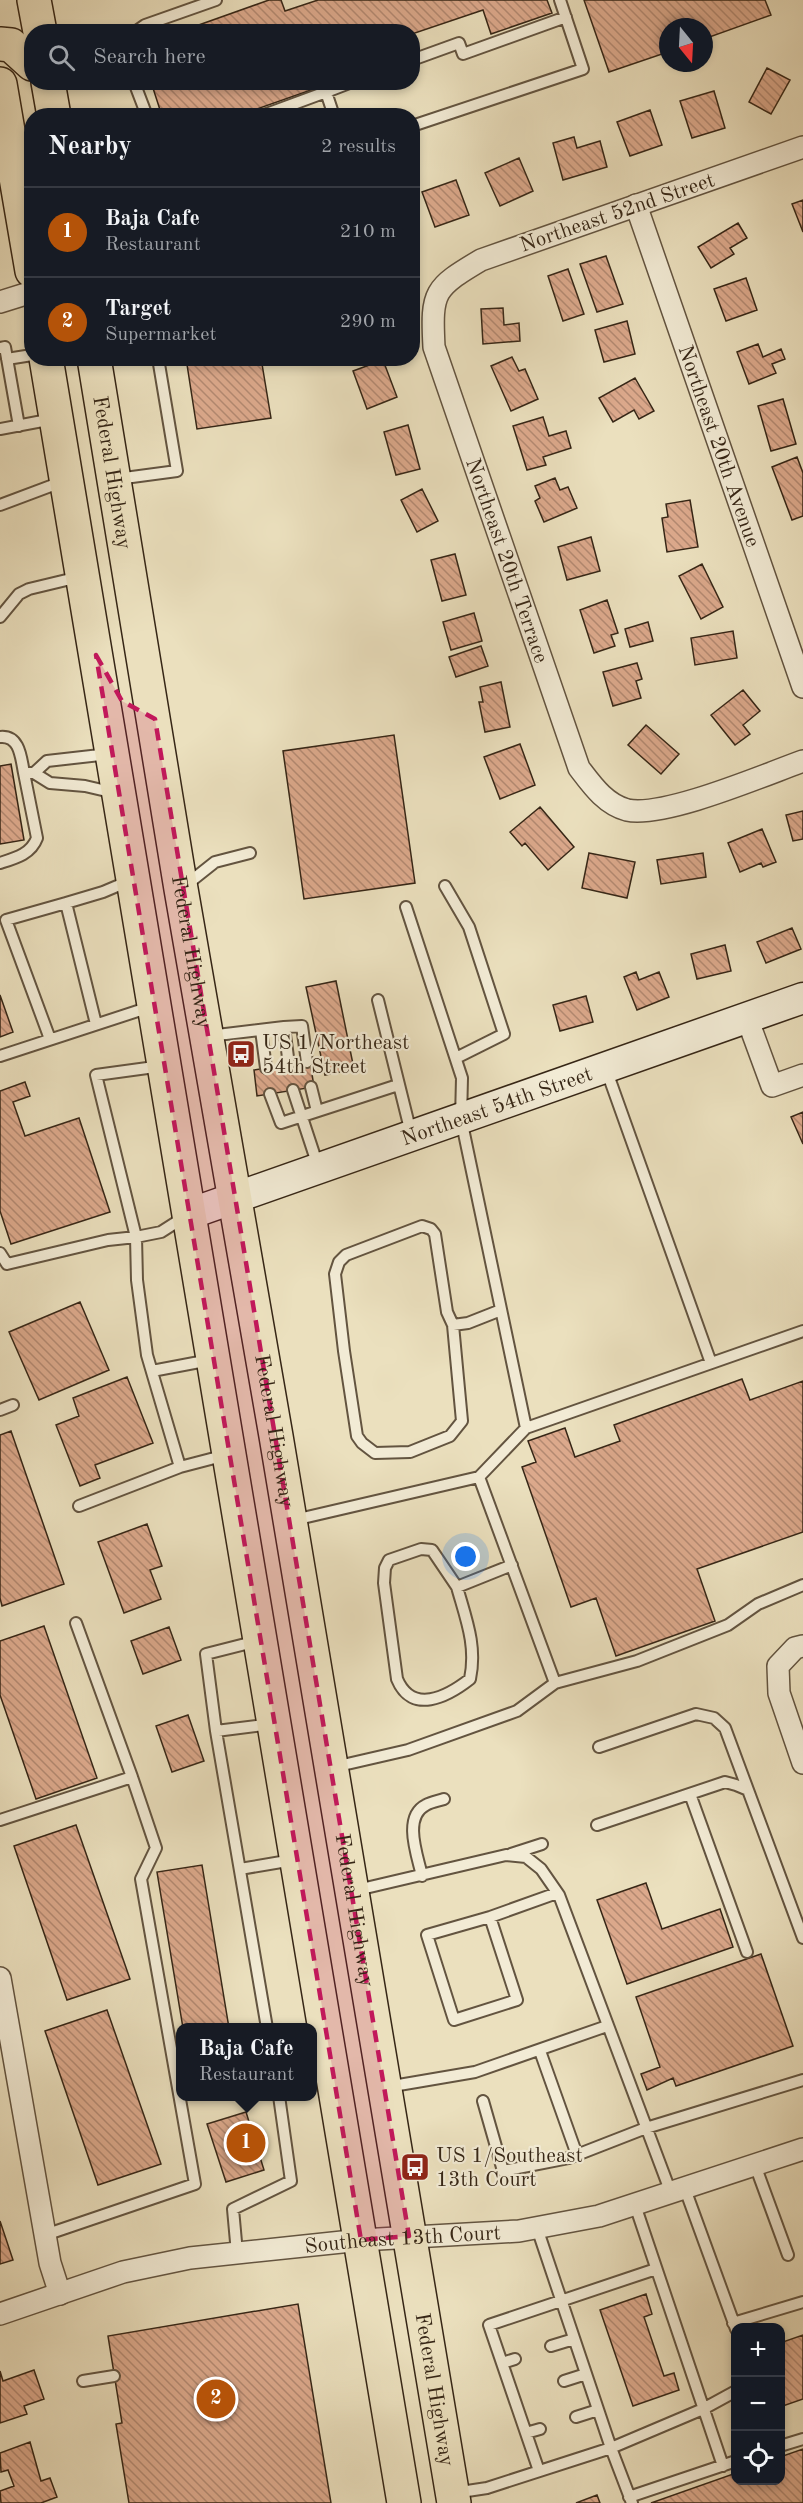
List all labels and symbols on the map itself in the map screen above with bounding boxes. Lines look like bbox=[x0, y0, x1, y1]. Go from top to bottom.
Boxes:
north arrow bbox=[659, 18, 713, 72]
street label: Northeast 52nd Street bbox=[517, 170, 718, 257]
street label: Northeast 20th Avenue bbox=[673, 343, 763, 550]
street label: Federal Highway bbox=[88, 394, 134, 551]
street label: Northeast 20th Terrace bbox=[461, 456, 551, 666]
street label: Federal Highway bbox=[167, 874, 214, 1031]
place label: US 1/Northeast 54th Street bbox=[262, 1033, 409, 1078]
bus stop icon: US 1/Northeast 54th Street bbox=[225, 1038, 257, 1070]
street label: Northeast 54th Street bbox=[399, 1064, 595, 1151]
street label: Federal Highway bbox=[250, 1353, 297, 1509]
your location bbox=[451, 1542, 480, 1571]
street label: Federal Highway bbox=[330, 1832, 377, 1989]
pin: 1 bbox=[226, 2120, 266, 2166]
place label: US 1/Southeast 13th Court bbox=[436, 2146, 583, 2191]
bus stop icon: US 1/Southeast 13th Court bbox=[399, 2151, 431, 2183]
street label: Southeast 13th Court bbox=[304, 2223, 501, 2258]
street label: Federal Highway bbox=[410, 2311, 457, 2468]
pin: 2 bbox=[196, 2376, 236, 2422]

